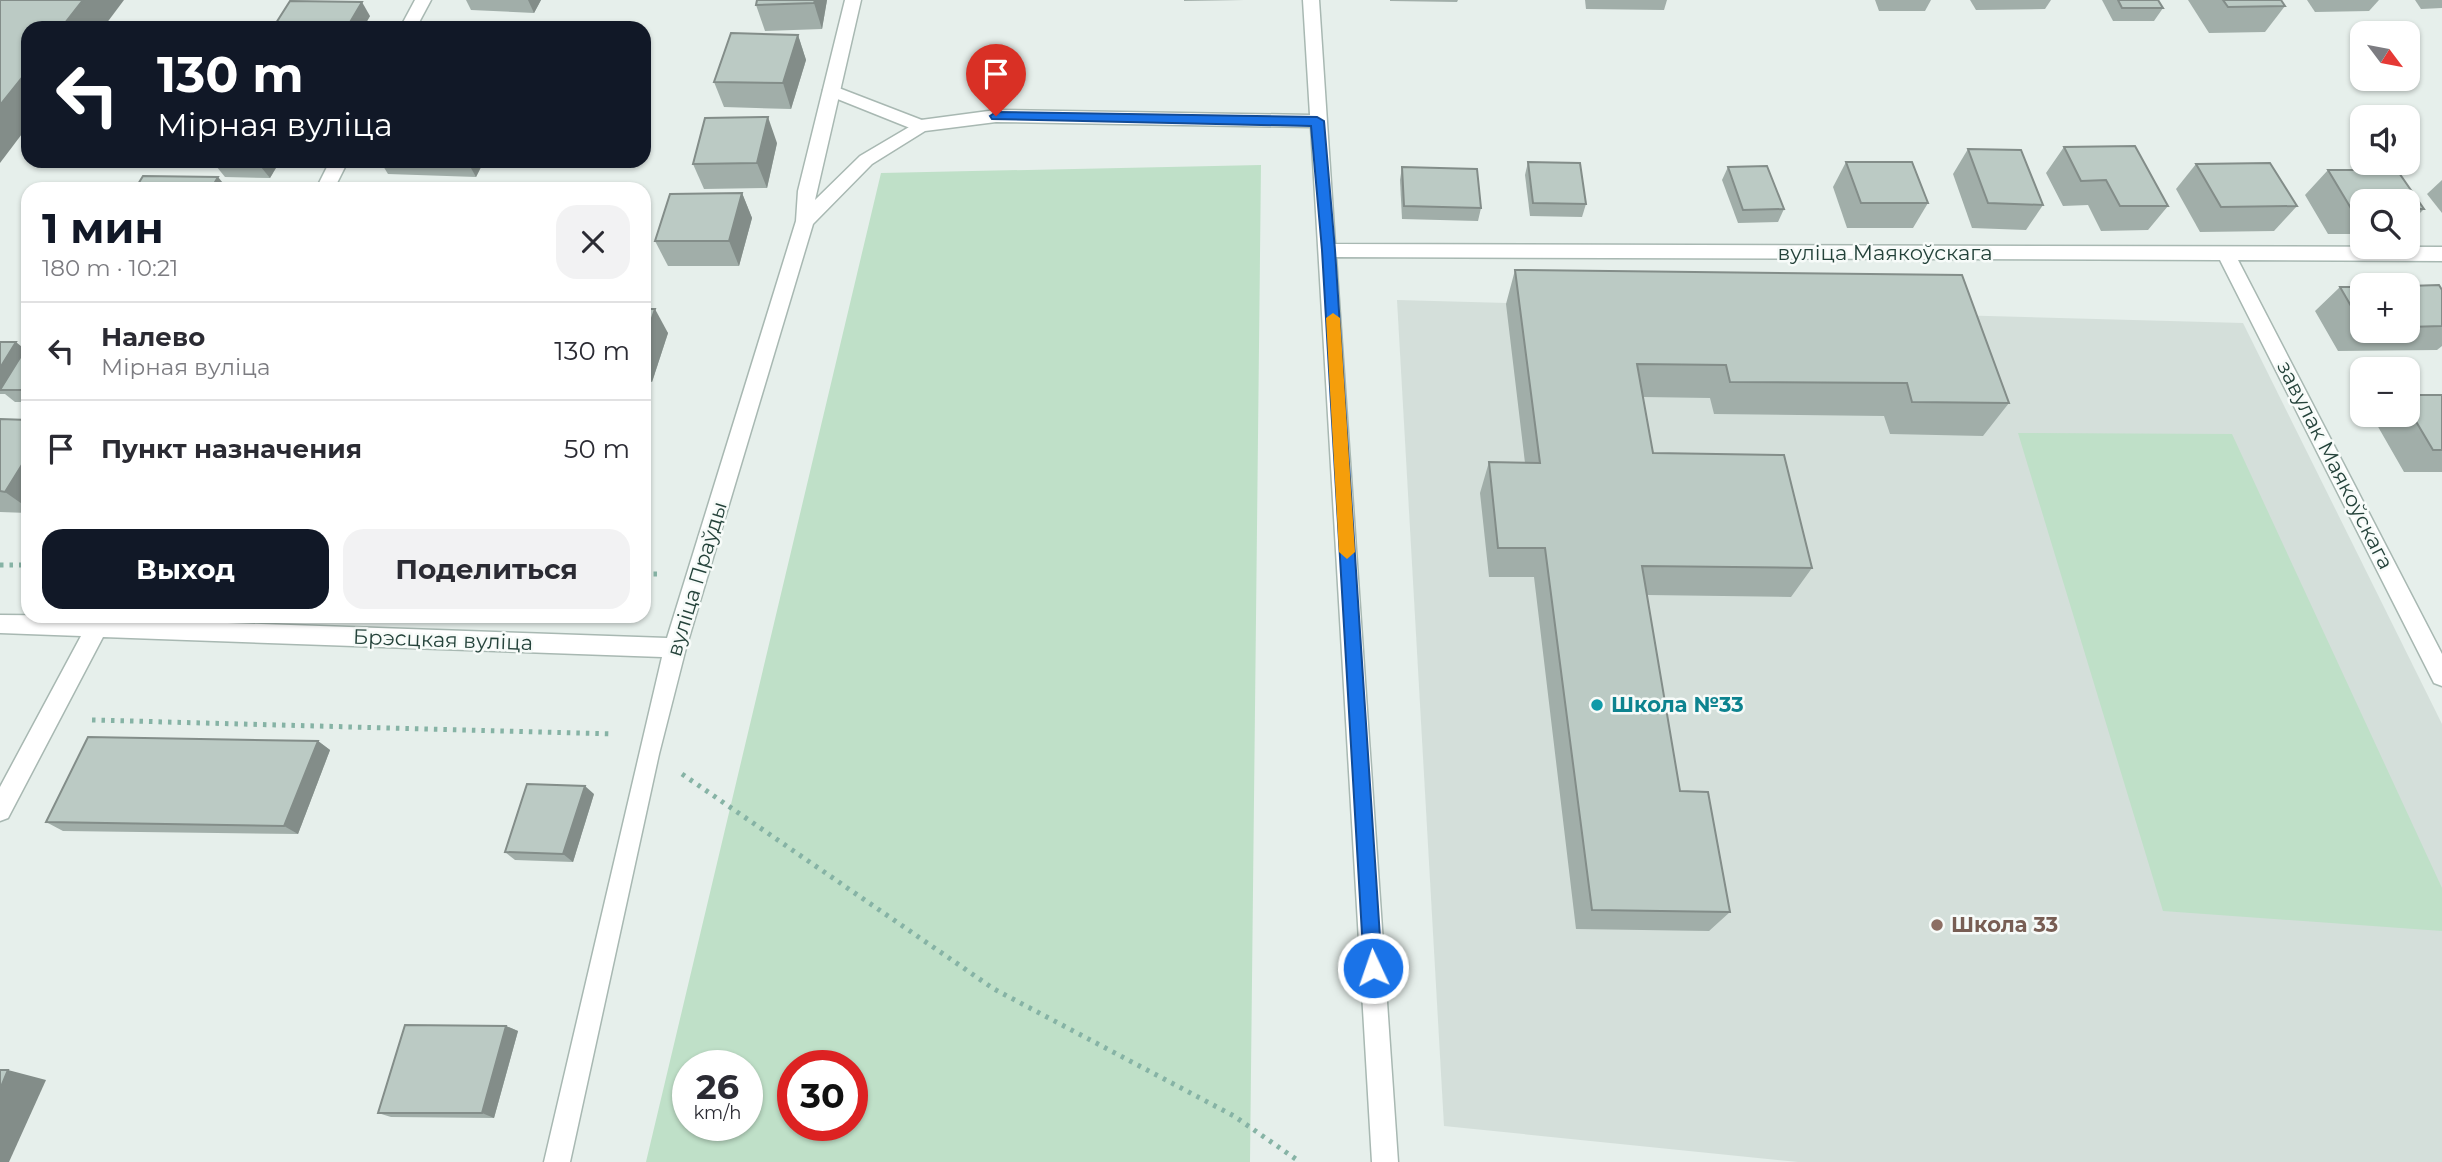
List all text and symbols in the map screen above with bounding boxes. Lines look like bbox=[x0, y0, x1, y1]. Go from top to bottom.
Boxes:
north arrow bbox=[2350, 21, 2420, 91]
map controls bbox=[2350, 21, 2420, 427]
pin bbox=[966, 44, 1026, 116]
text: 130 m bbox=[157, 45, 304, 104]
icon: left bbox=[42, 49, 133, 140]
icon: arrive bbox=[977, 55, 1015, 93]
text: Мірная вуліца bbox=[157, 105, 393, 144]
button: sound bbox=[2350, 105, 2420, 175]
button: search bbox=[2350, 189, 2420, 259]
text: 1 мин bbox=[42, 202, 164, 254]
button: close bbox=[556, 205, 630, 279]
street label: вуліца Маякоўскага bbox=[1778, 240, 1992, 265]
text: 180 m · 10:21 bbox=[42, 254, 178, 282]
button: + bbox=[2350, 273, 2420, 343]
text: Налево bbox=[101, 321, 205, 353]
icon: left bbox=[42, 332, 80, 370]
text: 130 m bbox=[554, 335, 630, 367]
text: Мірная вуліца bbox=[101, 353, 270, 381]
street label: завулак Маякоўскага bbox=[2272, 356, 2399, 573]
button: − bbox=[2350, 357, 2420, 427]
icon: arrive bbox=[42, 430, 80, 468]
text: Пункт назначения bbox=[101, 433, 362, 465]
text: 50 m bbox=[564, 433, 630, 465]
street label: вуліца Праўды bbox=[661, 498, 732, 659]
button: Выход bbox=[42, 529, 329, 609]
button: Поделиться bbox=[343, 529, 630, 609]
street label: Брэсцкая вуліца bbox=[353, 624, 533, 655]
place label: Школа №33 bbox=[1611, 692, 1744, 717]
marker: Школа №33 bbox=[1589, 697, 1605, 713]
place label: Школа 33 bbox=[1951, 912, 2058, 937]
marker: Школа 33 bbox=[1929, 917, 1945, 933]
position arrow bbox=[1336, 931, 1410, 1005]
speed limit sign: 30 bbox=[777, 1050, 868, 1141]
text: 26 bbox=[696, 1065, 739, 1108]
text: km/h bbox=[693, 1102, 742, 1124]

